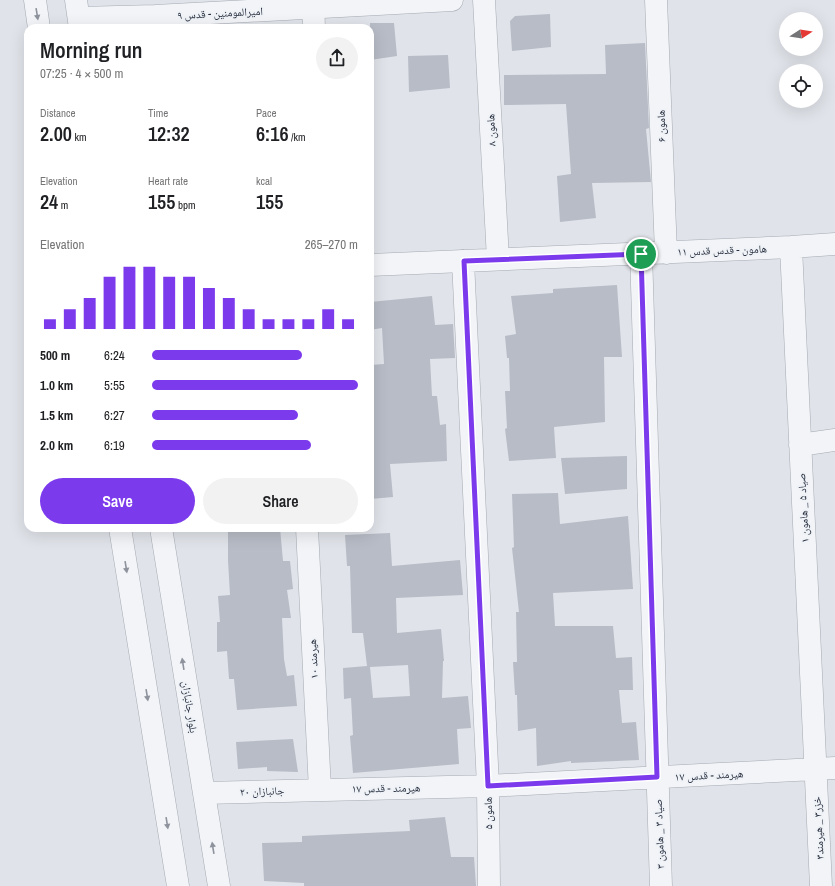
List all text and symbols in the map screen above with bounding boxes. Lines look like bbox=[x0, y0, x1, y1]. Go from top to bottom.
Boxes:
street label: امیرالمومنین - قدس ۹ bbox=[177, 4, 263, 22]
one-way arrow bbox=[34, 8, 40, 20]
north arrow bbox=[779, 12, 823, 56]
map controls bbox=[779, 12, 823, 108]
text: Morning run bbox=[40, 35, 143, 65]
button: share bbox=[316, 37, 358, 79]
button: locate bbox=[779, 64, 823, 108]
text: 07:25 · 4 × 500 m bbox=[40, 65, 123, 82]
text: Distance bbox=[40, 106, 76, 120]
text: Time bbox=[148, 106, 168, 120]
text: Pace bbox=[256, 106, 277, 120]
street label: هامون ۶ bbox=[653, 109, 669, 142]
street label: هامون ۸ bbox=[483, 113, 499, 147]
text: 2.00 bbox=[40, 120, 72, 147]
text: 12:32 bbox=[148, 120, 190, 147]
text: 6:16 bbox=[256, 120, 289, 147]
text: km bbox=[72, 130, 86, 144]
text: /km bbox=[289, 130, 306, 144]
text: Elevation bbox=[40, 174, 78, 188]
text: Heart rate bbox=[148, 174, 188, 188]
text: kcal bbox=[256, 174, 272, 188]
text: 24 bbox=[40, 188, 58, 215]
text: 155 bbox=[148, 188, 175, 215]
text: 155 bbox=[256, 188, 283, 215]
text: m bbox=[58, 198, 68, 212]
text: bpm bbox=[175, 198, 195, 212]
text: Elevation bbox=[40, 236, 84, 253]
text: 265–270 m bbox=[305, 236, 358, 253]
pin bbox=[624, 237, 658, 271]
street label: هامون - قدس قدس ۱۱ bbox=[677, 241, 768, 259]
icon: arrive bbox=[630, 243, 652, 265]
text: 500 m bbox=[40, 347, 70, 364]
text: 6:24 bbox=[104, 347, 125, 364]
text: 1.0 km bbox=[40, 377, 73, 394]
text: 5:55 bbox=[104, 377, 125, 394]
text: 1.5 km bbox=[40, 407, 73, 424]
text: 6:27 bbox=[104, 407, 125, 424]
text: 2.0 km bbox=[40, 437, 73, 454]
text: 6:19 bbox=[104, 437, 125, 454]
street label: صیاد ۵ _ هامون ۱ bbox=[794, 473, 812, 543]
button: Save bbox=[40, 478, 195, 524]
button: Share bbox=[203, 478, 358, 524]
one-way arrow bbox=[123, 560, 129, 573]
street label: هیرمند ۱۰ bbox=[305, 638, 321, 679]
one-way arrow bbox=[180, 658, 186, 670]
street label: بلوار جانبازان bbox=[179, 680, 201, 734]
one-way arrow bbox=[144, 689, 150, 701]
street label: هیرمند - قدس ۱۷ bbox=[674, 766, 744, 784]
street label: هیرمند - قدس ۱۷ bbox=[351, 780, 421, 796]
street label: جانبازان ۲۰ bbox=[240, 783, 284, 799]
street label: هامون ۵ bbox=[481, 796, 495, 829]
street label: خزر۳ _ هیرمند۳ bbox=[809, 796, 827, 860]
street label: صیاد ۳ _ هامون ۳ bbox=[651, 799, 667, 869]
one-way arrow bbox=[165, 817, 171, 829]
one-way arrow bbox=[210, 841, 216, 854]

